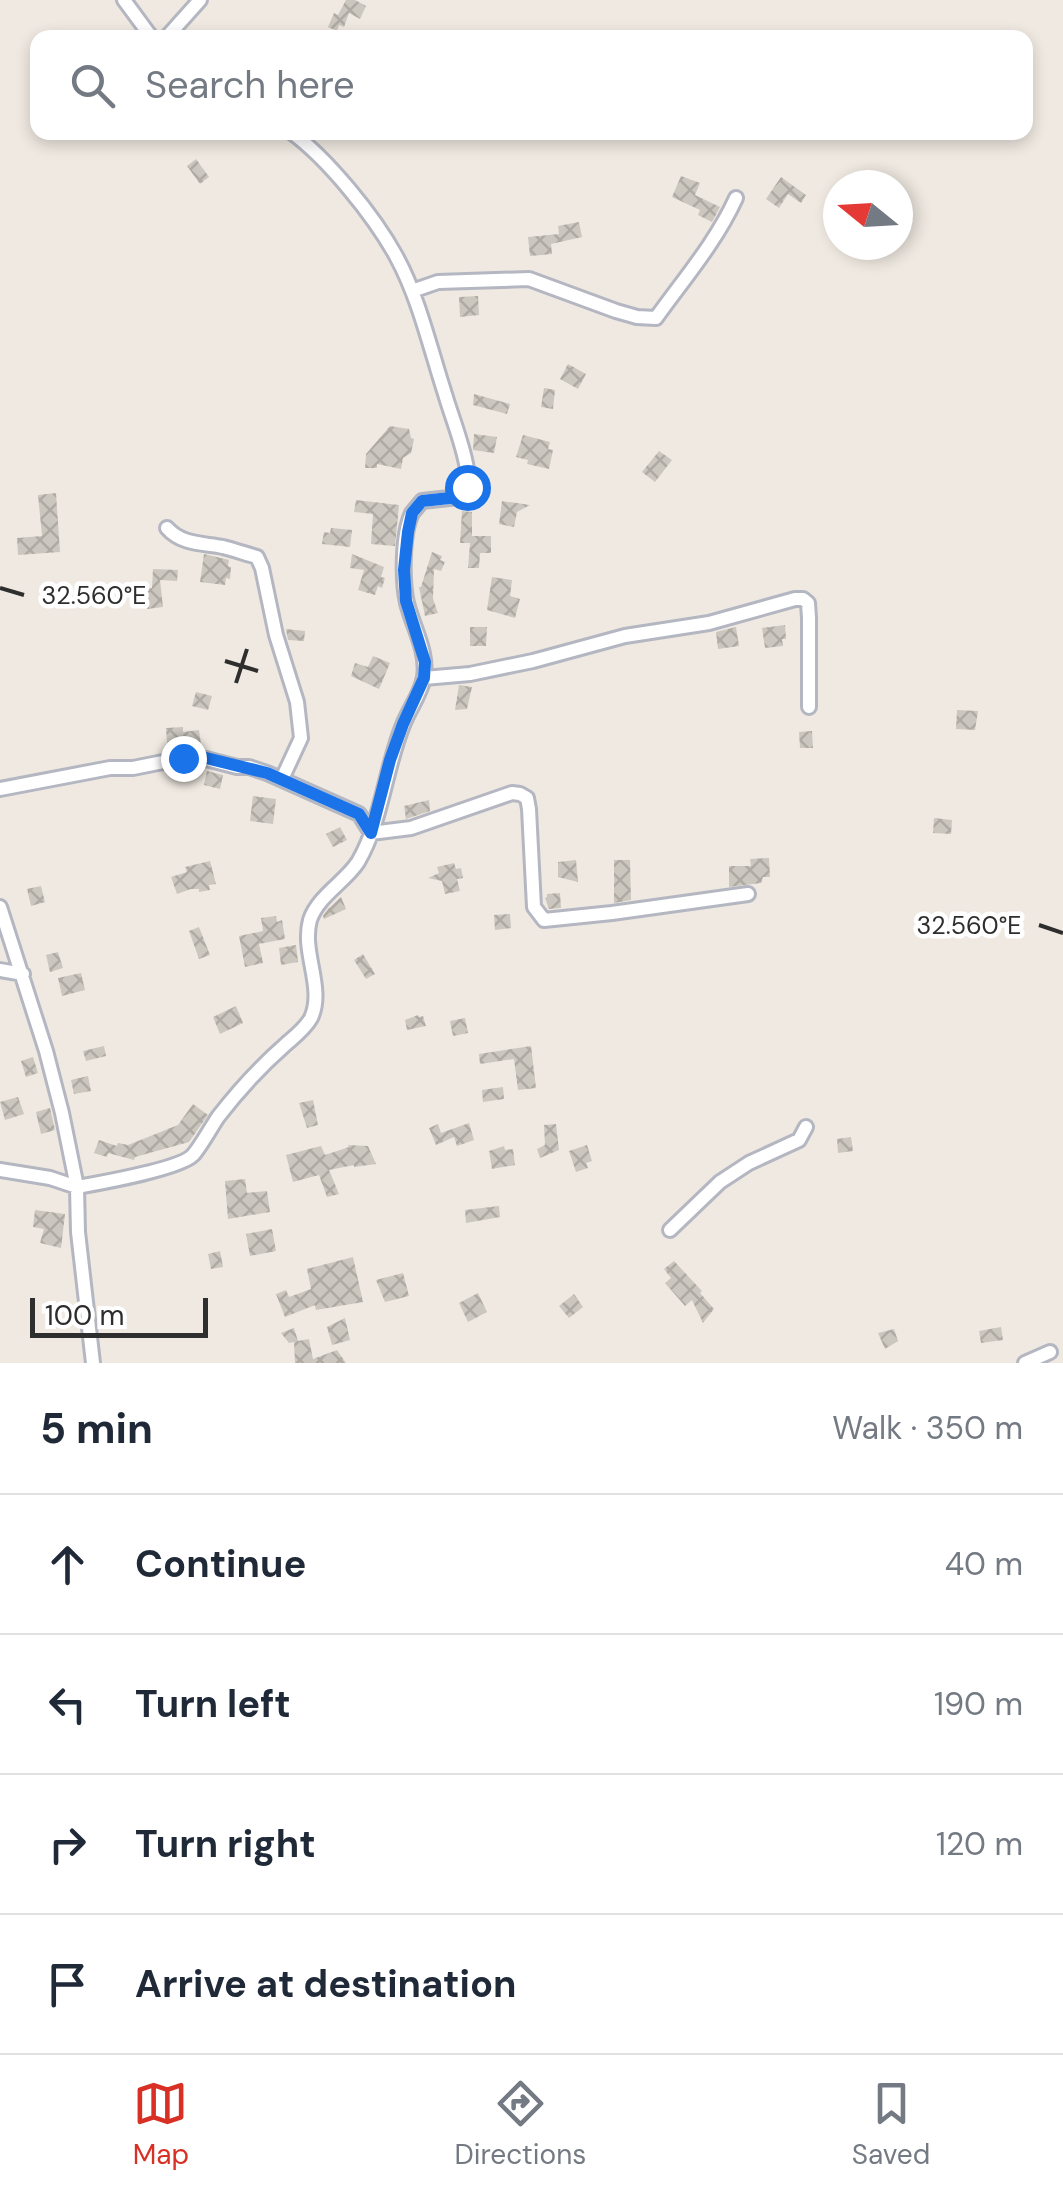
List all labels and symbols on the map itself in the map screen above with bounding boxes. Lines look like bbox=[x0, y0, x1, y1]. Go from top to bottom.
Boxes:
north arrow bbox=[823, 170, 913, 260]
route start bbox=[445, 465, 491, 511]
text: 32.560°E bbox=[42, 579, 146, 612]
route end bbox=[161, 736, 207, 782]
text: 32.560°E bbox=[917, 909, 1021, 942]
scale bar bbox=[30, 1293, 208, 1338]

